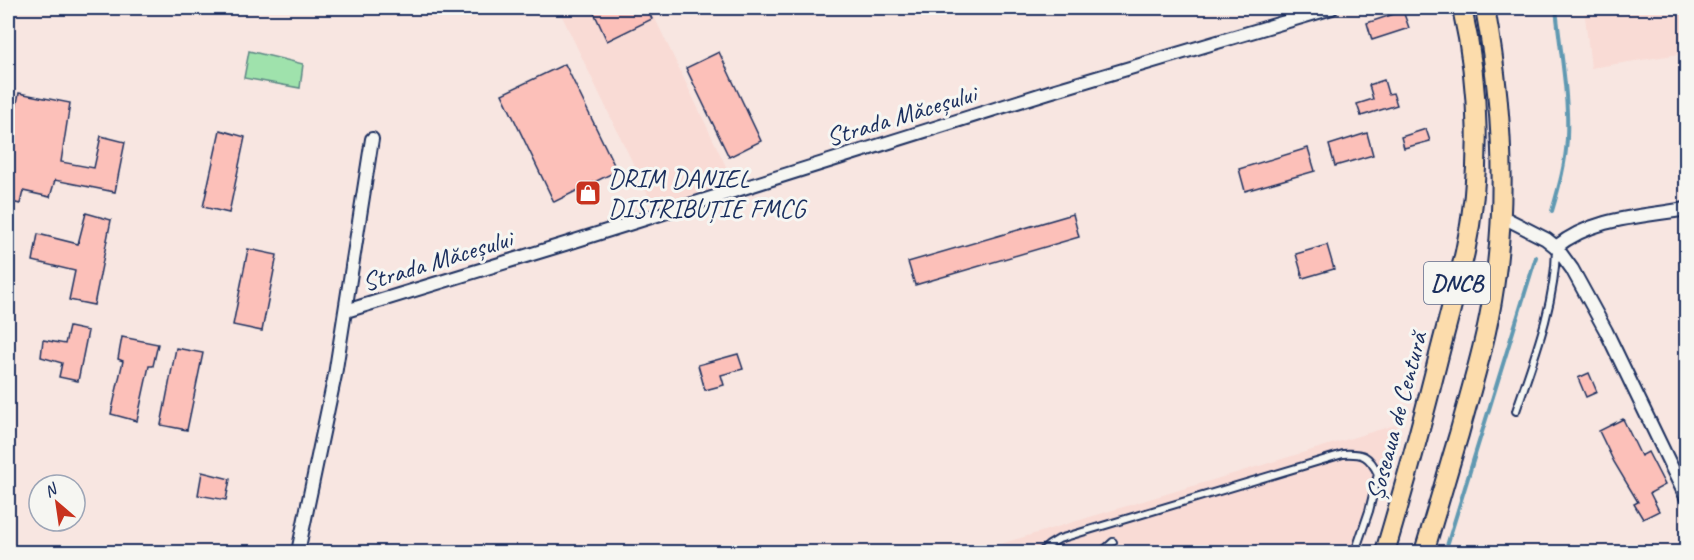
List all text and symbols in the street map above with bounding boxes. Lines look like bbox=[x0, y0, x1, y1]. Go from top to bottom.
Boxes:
street label: Strada Măceșului bbox=[822, 76, 983, 154]
place label: DRIM DANIEL DISTRIBUȚIE FMCG bbox=[608, 162, 808, 225]
shop icon: DRIM DANIEL DISTRIBUȚIE FMCG bbox=[573, 178, 603, 208]
street label: Strada Măceșului bbox=[358, 221, 519, 299]
road number: DNCB bbox=[1424, 262, 1490, 304]
street label: Șoseaua de Centură bbox=[1358, 326, 1435, 504]
north arrow bbox=[27, 473, 87, 533]
text: N bbox=[41, 478, 62, 502]

